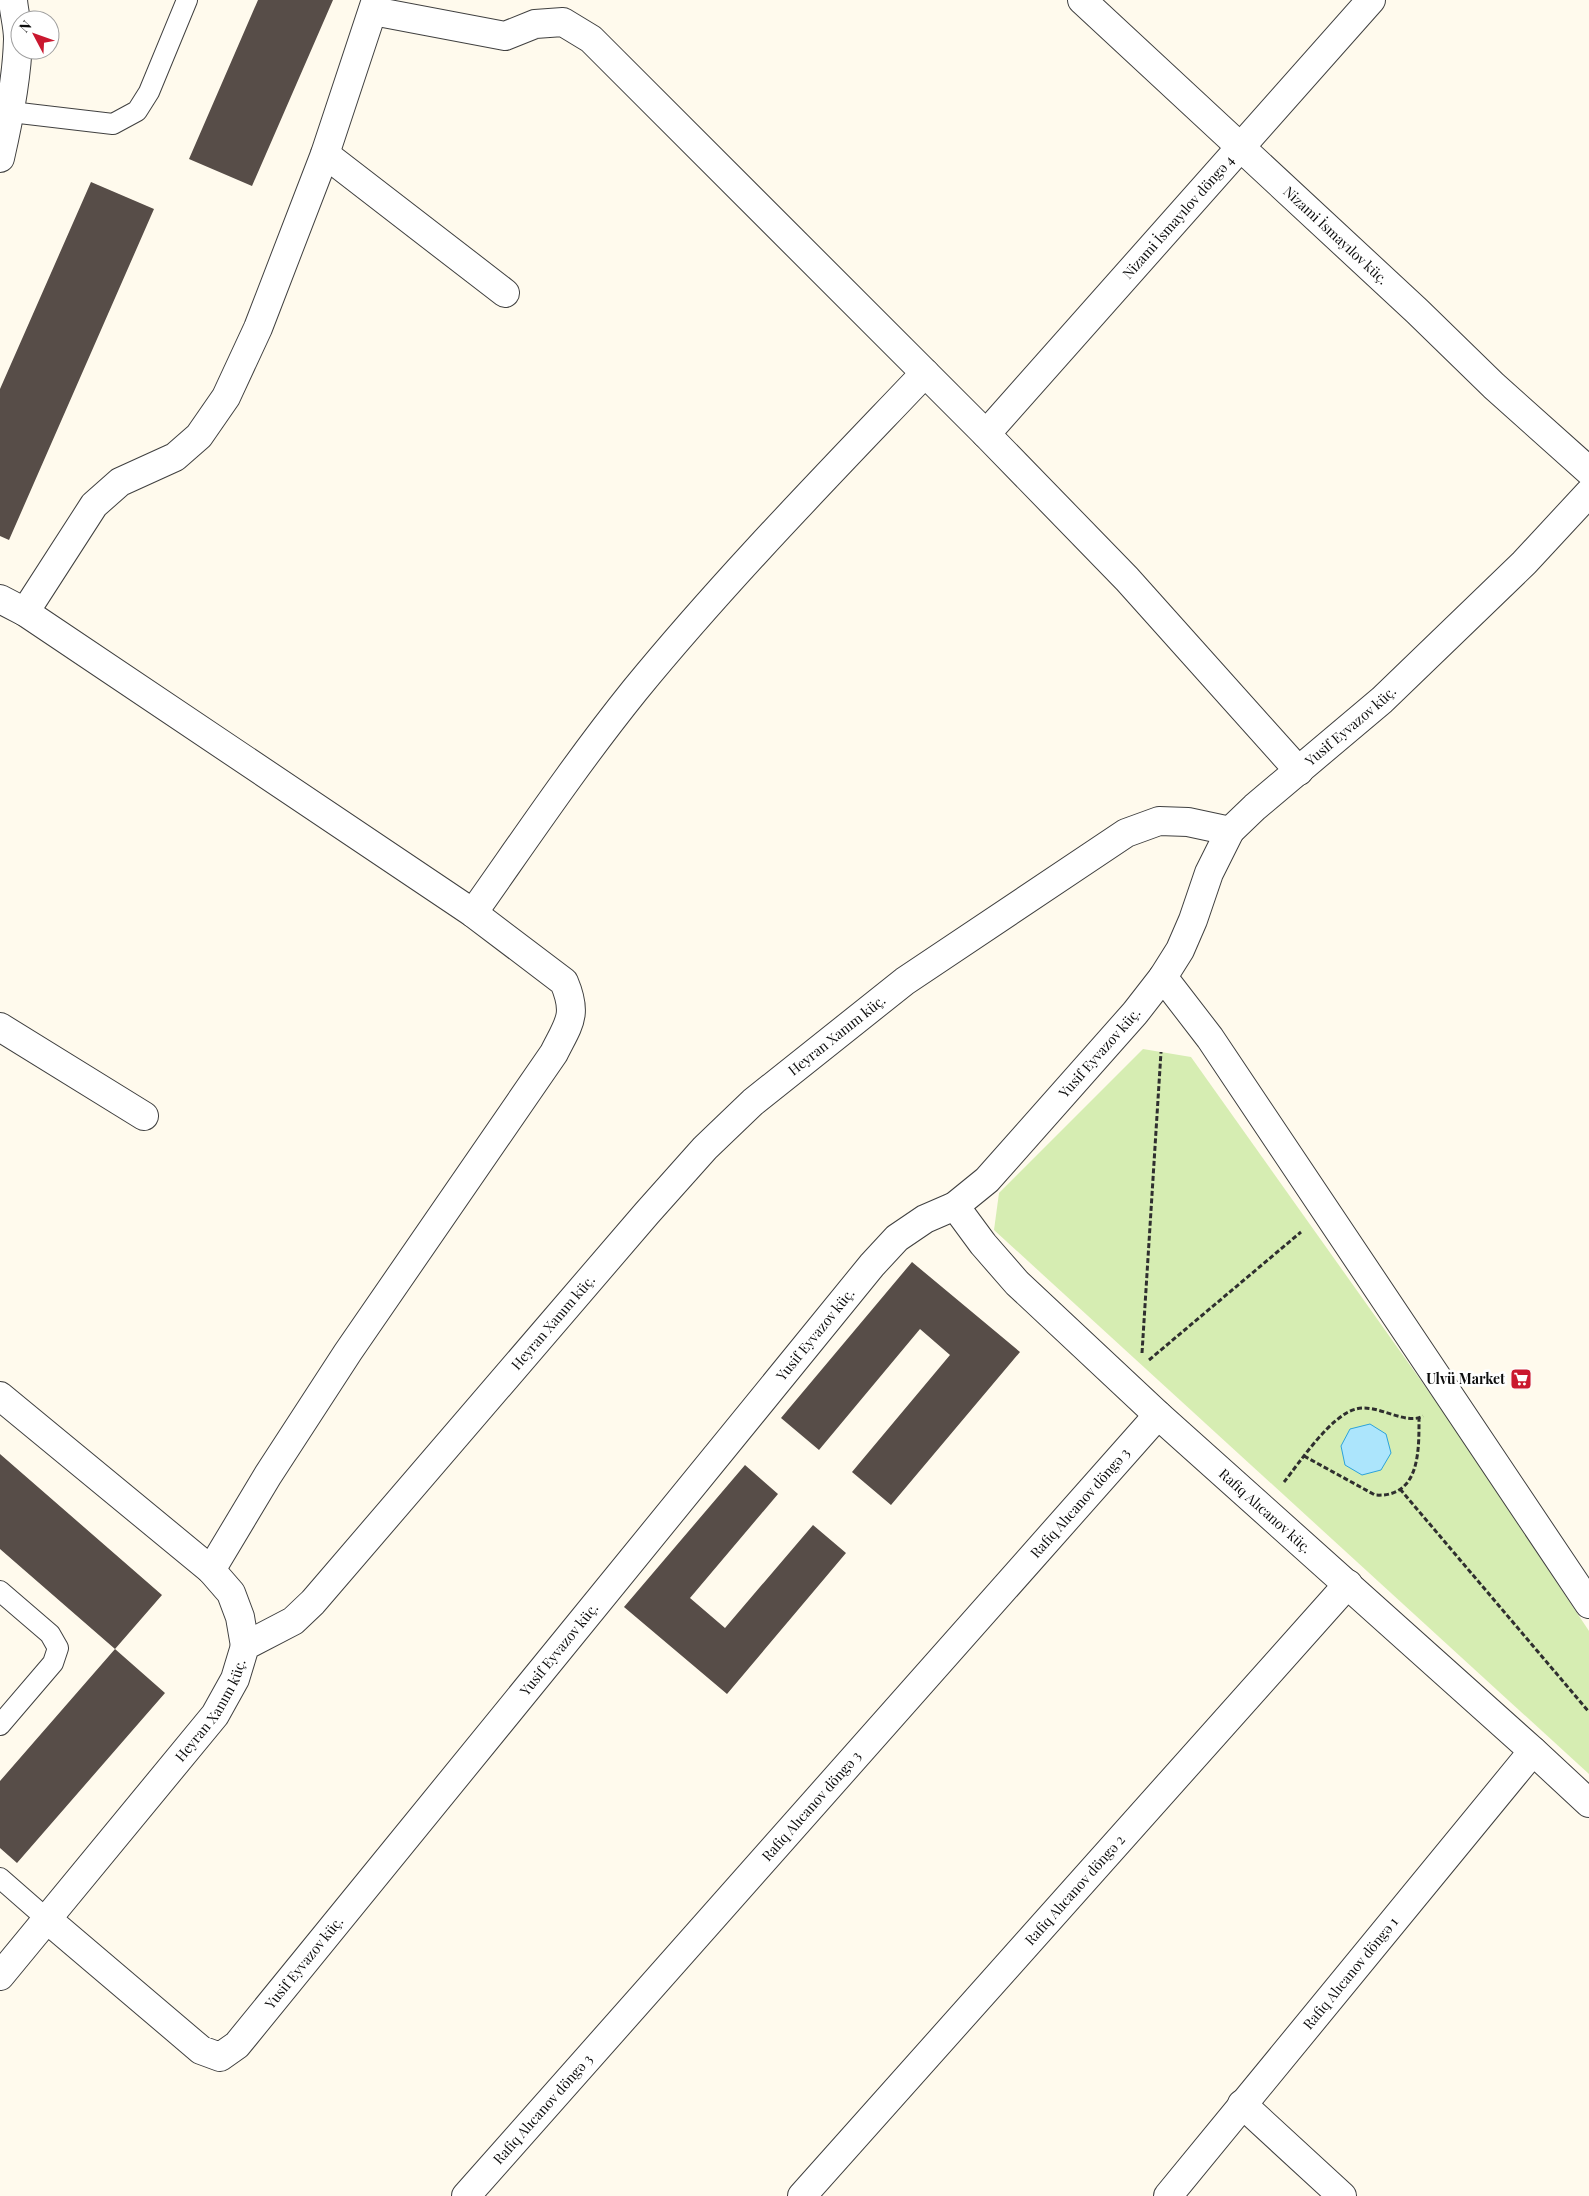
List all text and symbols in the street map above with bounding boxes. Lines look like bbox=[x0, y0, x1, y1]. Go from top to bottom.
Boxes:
north arrow bbox=[10, 10, 60, 60]
text: N bbox=[14, 16, 35, 36]
street label: Nizami İsmayılov döngə 4 bbox=[1118, 151, 1238, 283]
street label: Nizami İsmayılov küç. bbox=[1280, 182, 1392, 288]
street label: Yusif Eyvazov küç. bbox=[1300, 682, 1400, 771]
street label: Heyran Xanım küç. bbox=[784, 990, 889, 1079]
street label: Yusif Eyvazov küç. bbox=[1054, 1004, 1144, 1102]
street label: Heyran Xanım küç. bbox=[507, 1271, 599, 1374]
street label: Yusif Eyvazov küç. bbox=[771, 1284, 858, 1385]
supermarket icon: Ulvü Market bbox=[1509, 1367, 1533, 1391]
place label: Ulvü Market bbox=[1426, 1369, 1505, 1388]
street label: Rafiq Alıcanov döngə 3 bbox=[1026, 1443, 1134, 1562]
street label: Rafiq Alıcanov küç. bbox=[1215, 1464, 1316, 1557]
street label: Yusif Eyvazov küç. bbox=[515, 1599, 602, 1700]
street label: Heyran Xanım küç. bbox=[171, 1657, 250, 1765]
street label: Rafiq Alıcanov döngə 3 bbox=[757, 1747, 865, 1865]
street label: Rafiq Alıcanov döngə 2 bbox=[1020, 1830, 1129, 1949]
street label: Yusif Eyvazov küç. bbox=[260, 1912, 347, 2013]
street label: Rafiq Alıcanov döngə 1 bbox=[1299, 1913, 1402, 2033]
street label: Rafiq Alıcanov döngə 3 bbox=[489, 2050, 596, 2168]

